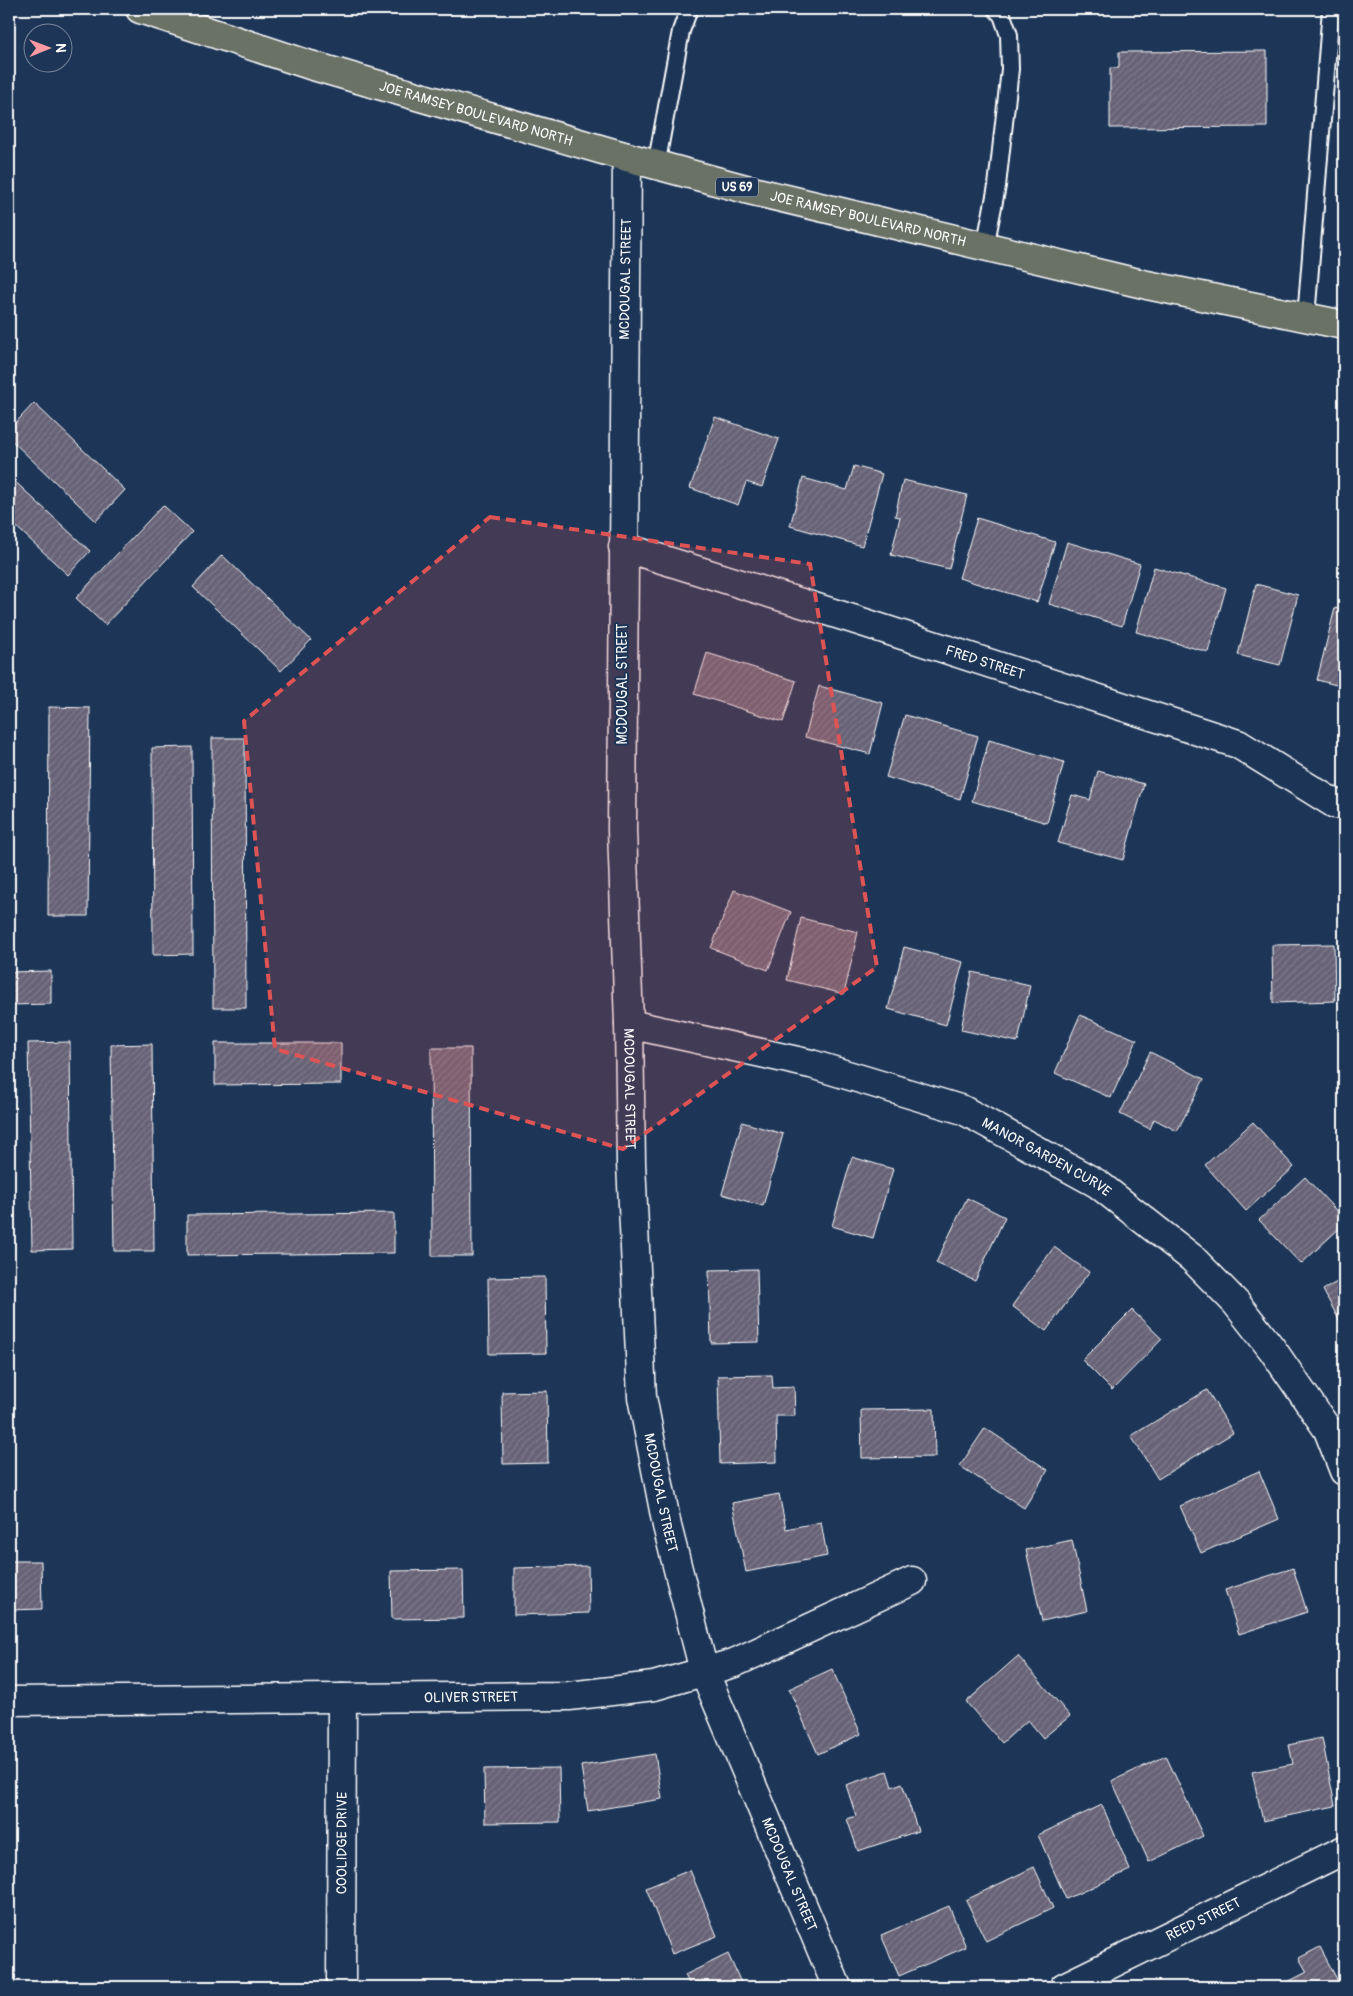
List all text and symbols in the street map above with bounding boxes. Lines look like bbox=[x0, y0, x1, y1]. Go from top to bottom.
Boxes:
north arrow bbox=[22, 22, 72, 72]
text: N bbox=[52, 43, 69, 53]
street label: JOE RAMSEY BOULEVARD NORTH bbox=[377, 78, 575, 150]
road number: US 69 bbox=[716, 178, 758, 196]
street label: JOE RAMSEY BOULEVARD NORTH bbox=[769, 187, 968, 251]
street label: MCDOUGAL STREET bbox=[616, 218, 635, 340]
street label: MCDOUGAL STREET bbox=[614, 623, 631, 745]
street label: FRED STREET bbox=[943, 642, 1027, 683]
street label: MCDOUGAL STREET bbox=[620, 1028, 639, 1150]
street label: MANOR GARDEN CURVE bbox=[979, 1114, 1115, 1200]
street label: MCDOUGAL STREET bbox=[640, 1432, 681, 1554]
street label: OLIVER STREET bbox=[424, 1688, 518, 1706]
street label: COOLIDGE DRIVE bbox=[333, 1792, 351, 1894]
street label: MCDOUGAL STREET bbox=[758, 1815, 821, 1934]
street label: REED STREET bbox=[1163, 1894, 1244, 1945]

